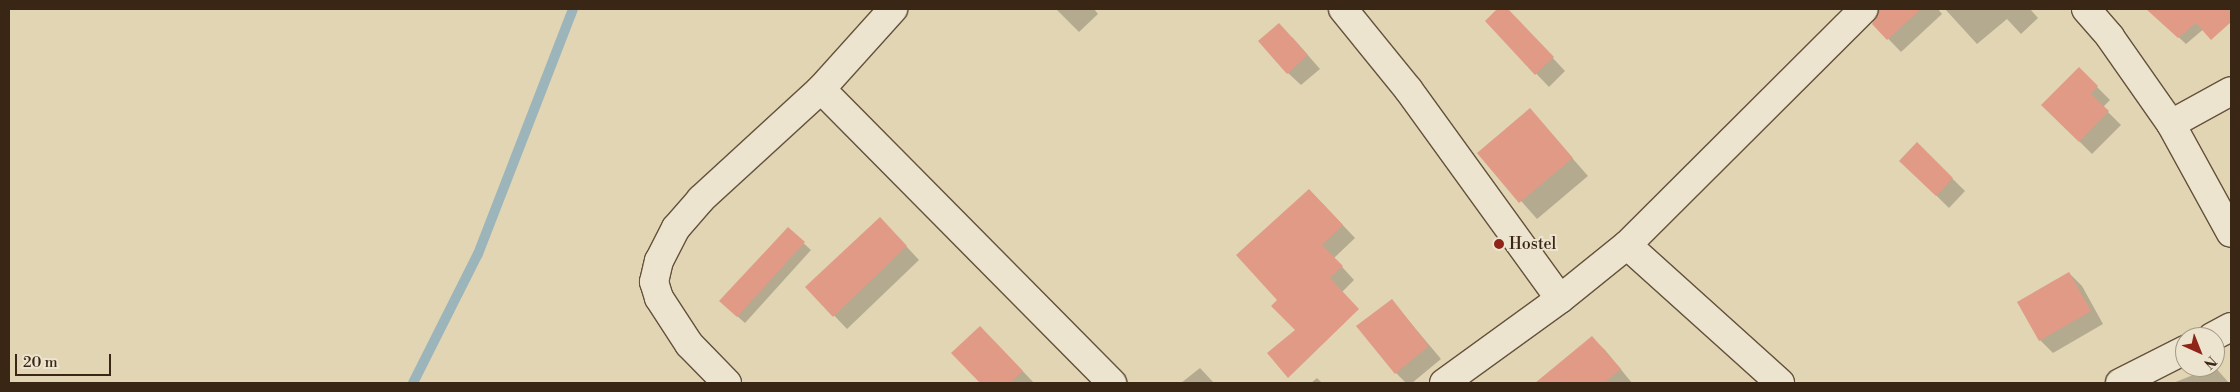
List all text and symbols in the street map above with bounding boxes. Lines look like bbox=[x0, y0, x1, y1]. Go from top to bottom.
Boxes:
place label: Hostel bbox=[1509, 234, 1556, 254]
marker: Hostel bbox=[1493, 238, 1505, 250]
north arrow bbox=[2175, 327, 2225, 377]
scale bar bbox=[18, 344, 114, 376]
text: N bbox=[2199, 352, 2220, 372]
text: 20 m bbox=[23, 353, 58, 372]

